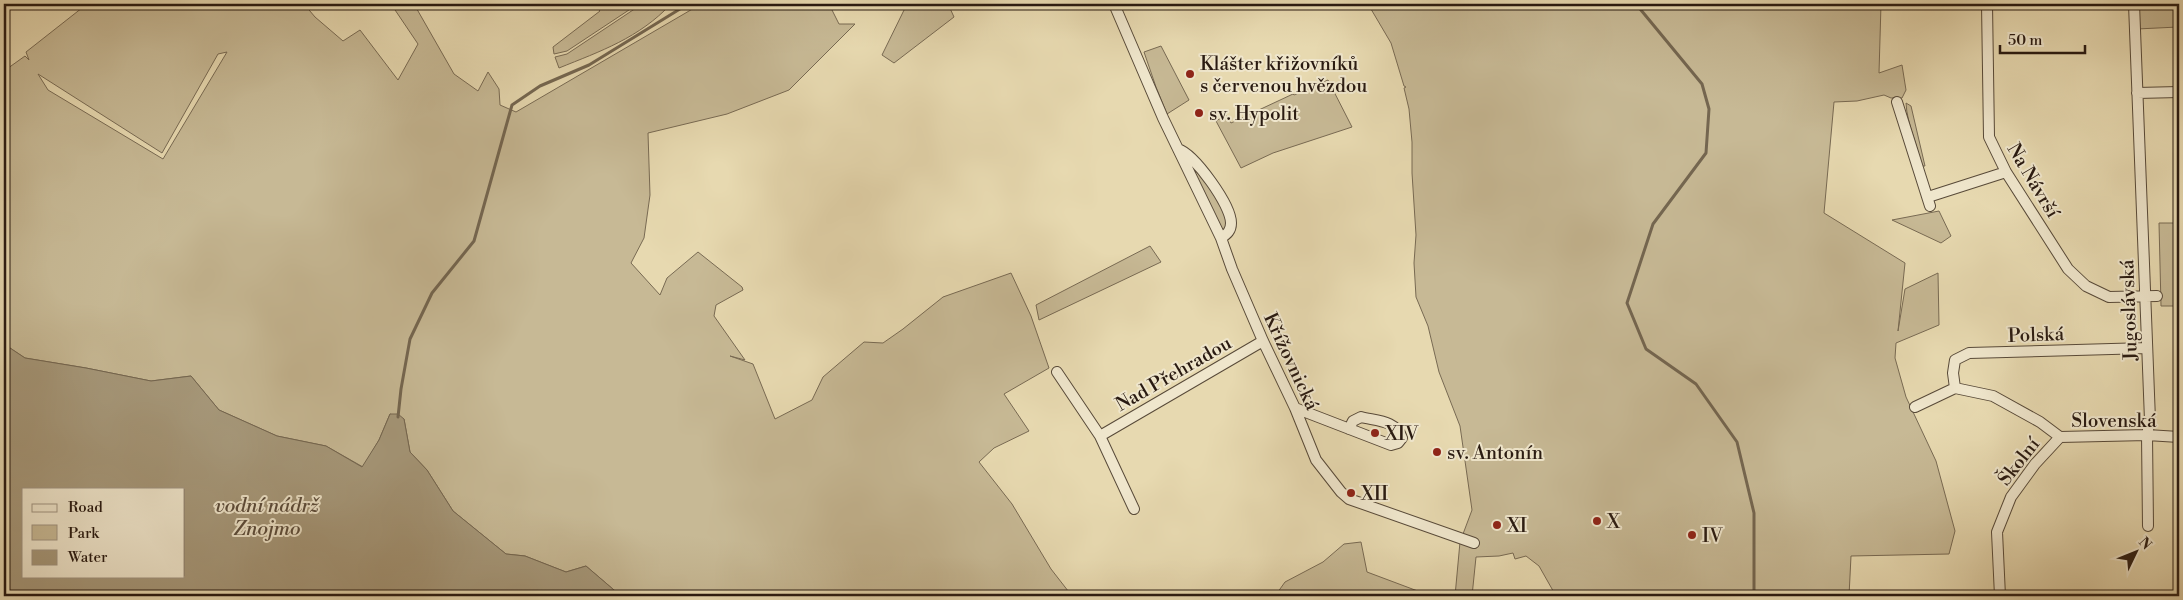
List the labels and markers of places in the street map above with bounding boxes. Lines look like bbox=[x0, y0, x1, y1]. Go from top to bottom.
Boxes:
place label: Klášter křižovníků s červenou hvězdou bbox=[1200, 52, 1367, 98]
marker: Klášter křižovníků s červenou hvězdou bbox=[1184, 68, 1196, 80]
place label: sv. Hypolit bbox=[1209, 102, 1299, 126]
marker: sv. Hypolit bbox=[1193, 107, 1205, 119]
place label: XIV bbox=[1384, 422, 1419, 446]
marker: XIV bbox=[1369, 427, 1381, 439]
place label: sv. Antonín bbox=[1447, 441, 1543, 465]
marker: sv. Antonín bbox=[1431, 446, 1443, 458]
place label: XII bbox=[1360, 482, 1388, 506]
marker: XII bbox=[1345, 487, 1357, 499]
place label: X bbox=[1606, 510, 1621, 534]
place label: XI bbox=[1506, 514, 1527, 538]
marker: X bbox=[1591, 515, 1603, 527]
marker: XI bbox=[1491, 519, 1503, 531]
place label: IV bbox=[1702, 524, 1723, 548]
marker: IV bbox=[1686, 529, 1698, 541]

